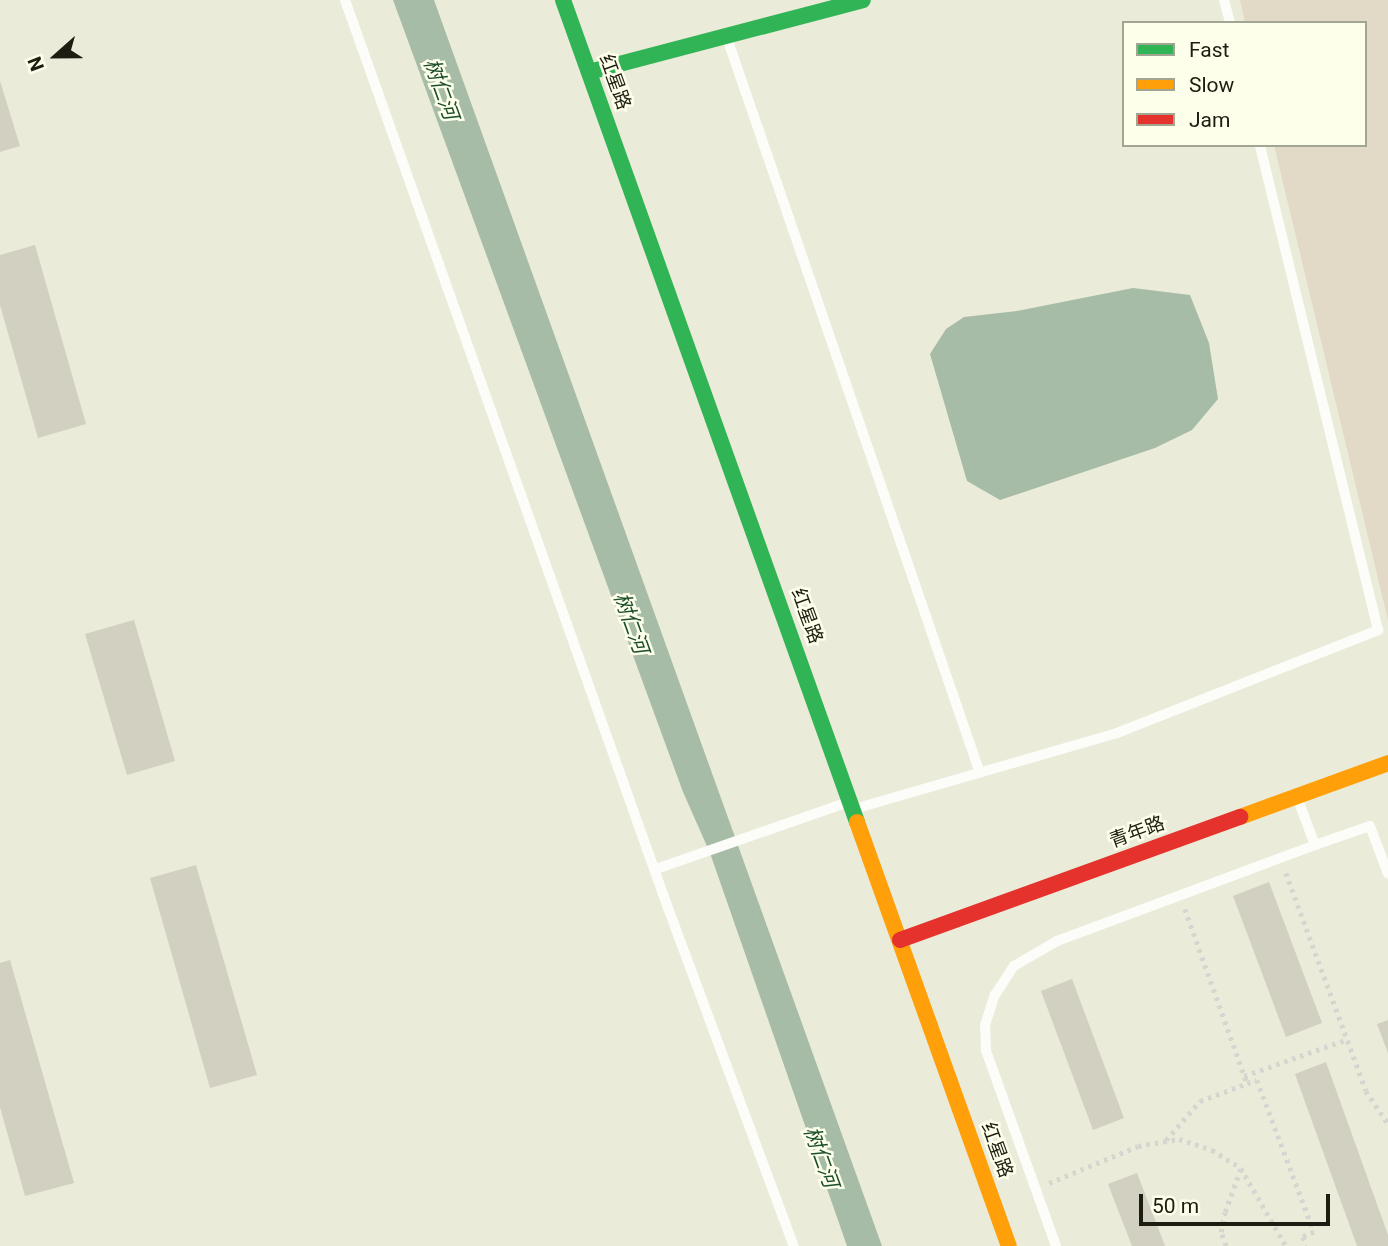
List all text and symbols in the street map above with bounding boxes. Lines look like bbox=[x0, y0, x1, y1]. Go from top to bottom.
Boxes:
north arrow bbox=[21, 21, 91, 91]
legend bbox=[1122, 21, 1367, 147]
text: Fast bbox=[1189, 38, 1229, 62]
street label: 红星路 bbox=[595, 51, 635, 113]
text: N bbox=[23, 53, 49, 74]
water label: 树仁河 bbox=[418, 55, 464, 123]
text: Slow bbox=[1189, 73, 1234, 97]
text: Jam bbox=[1189, 108, 1230, 132]
street label: 红星路 bbox=[787, 585, 827, 647]
water label: 树仁河 bbox=[608, 589, 654, 657]
street label: 青年路 bbox=[1106, 812, 1168, 852]
street label: 红星路 bbox=[977, 1119, 1017, 1181]
water label: 树仁河 bbox=[798, 1123, 844, 1191]
scale bar bbox=[1143, 1180, 1334, 1224]
text: 50 m bbox=[1152, 1194, 1199, 1218]

